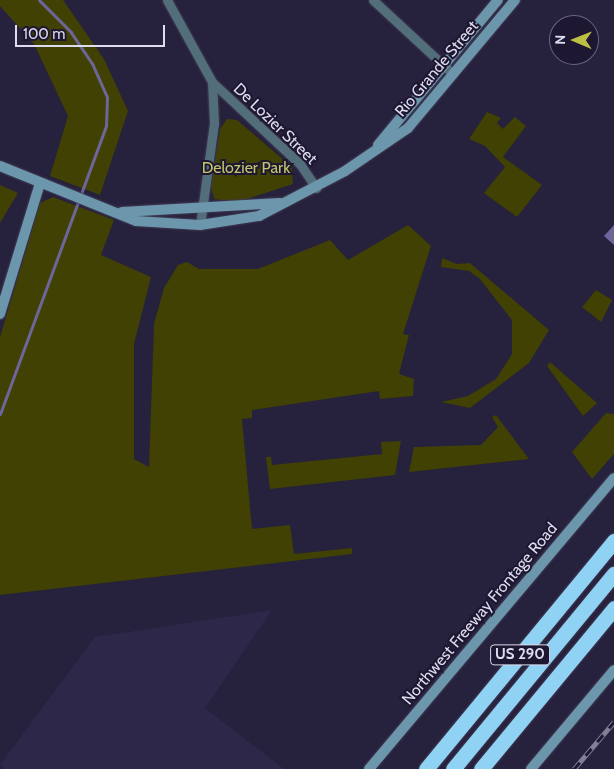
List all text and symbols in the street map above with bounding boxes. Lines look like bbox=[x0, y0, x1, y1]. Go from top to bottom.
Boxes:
scale bar bbox=[18, 15, 168, 47]
north arrow bbox=[549, 15, 599, 65]
street label: Rio Grande Street bbox=[391, 17, 483, 121]
text: 100 m bbox=[23, 25, 65, 43]
text: N bbox=[551, 35, 569, 45]
street label: De Lozier Street bbox=[229, 79, 321, 169]
park label: Delozier Park bbox=[202, 158, 290, 178]
street label: Northwest Freeway Frontage Road bbox=[398, 519, 562, 709]
road number: US 290 bbox=[490, 642, 550, 668]

